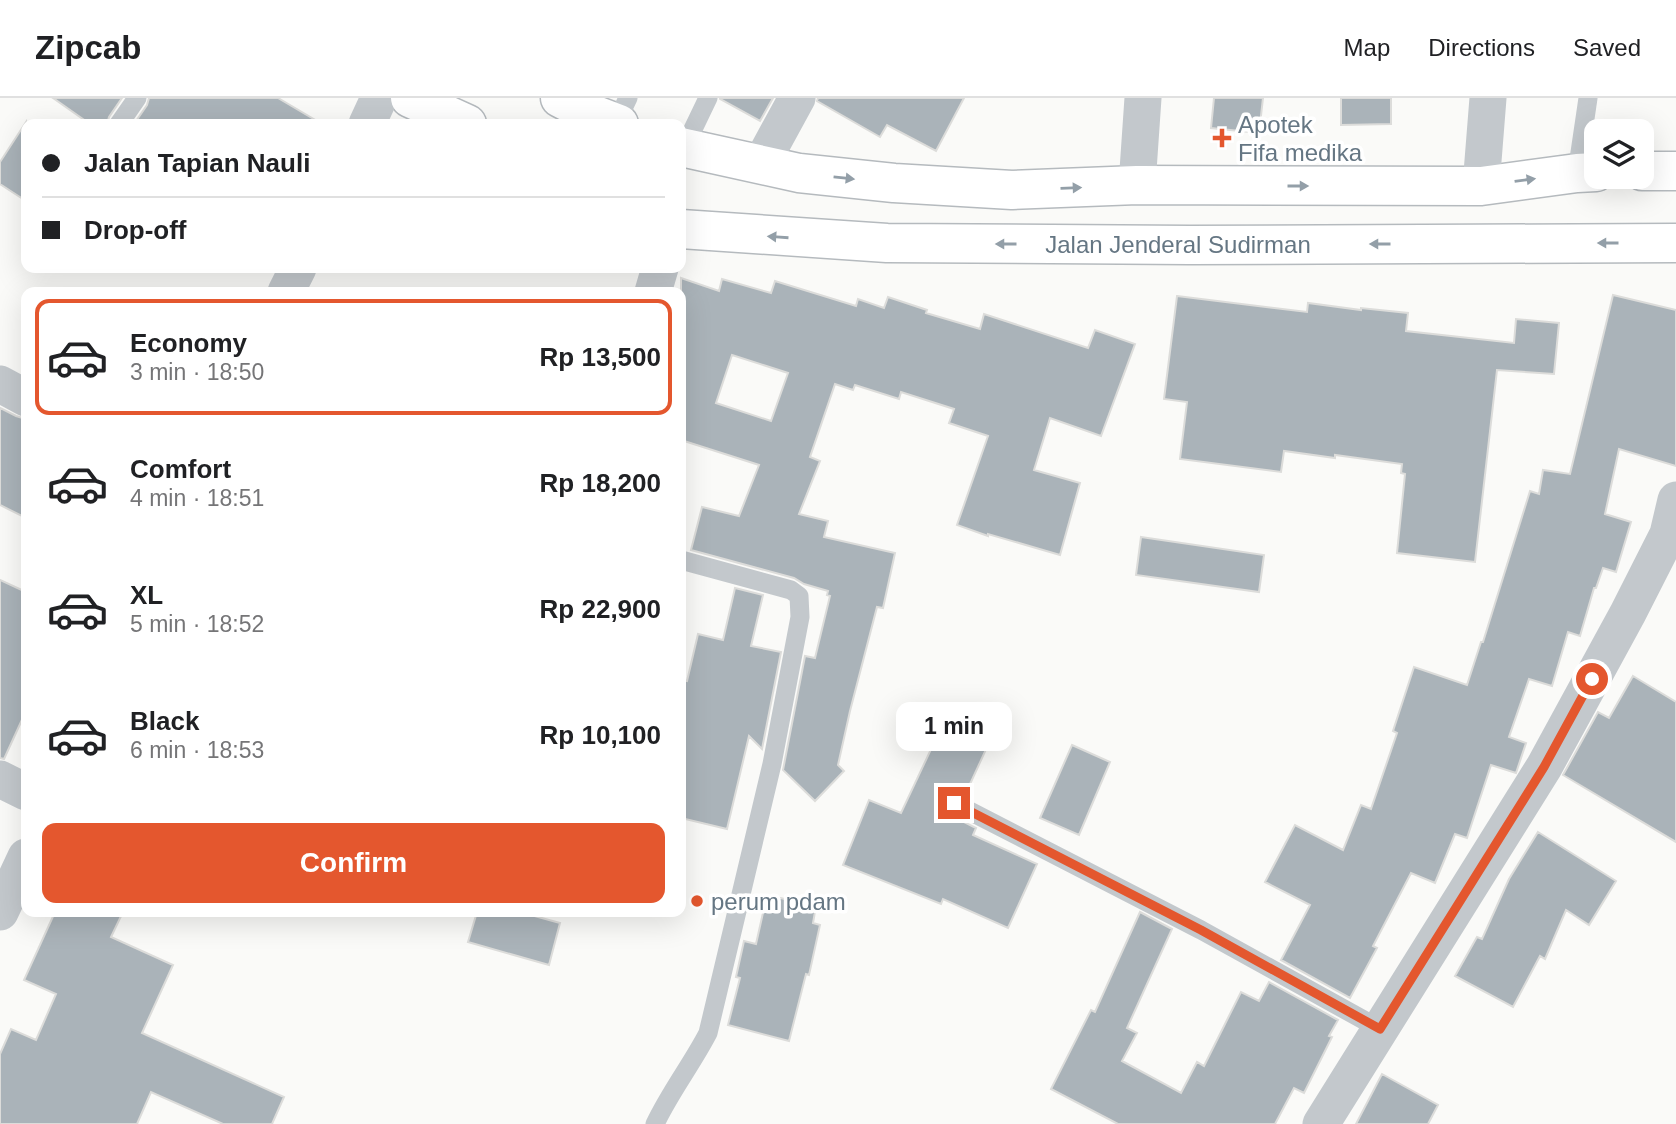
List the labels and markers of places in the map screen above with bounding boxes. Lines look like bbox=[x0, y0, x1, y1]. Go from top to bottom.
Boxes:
place label: Apotek Fifa medika bbox=[1238, 111, 1363, 166]
marker: Apotek Fifa medika bbox=[1212, 128, 1232, 148]
place label: perum pdam bbox=[711, 888, 846, 915]
marker: perum pdam bbox=[689, 893, 705, 909]

